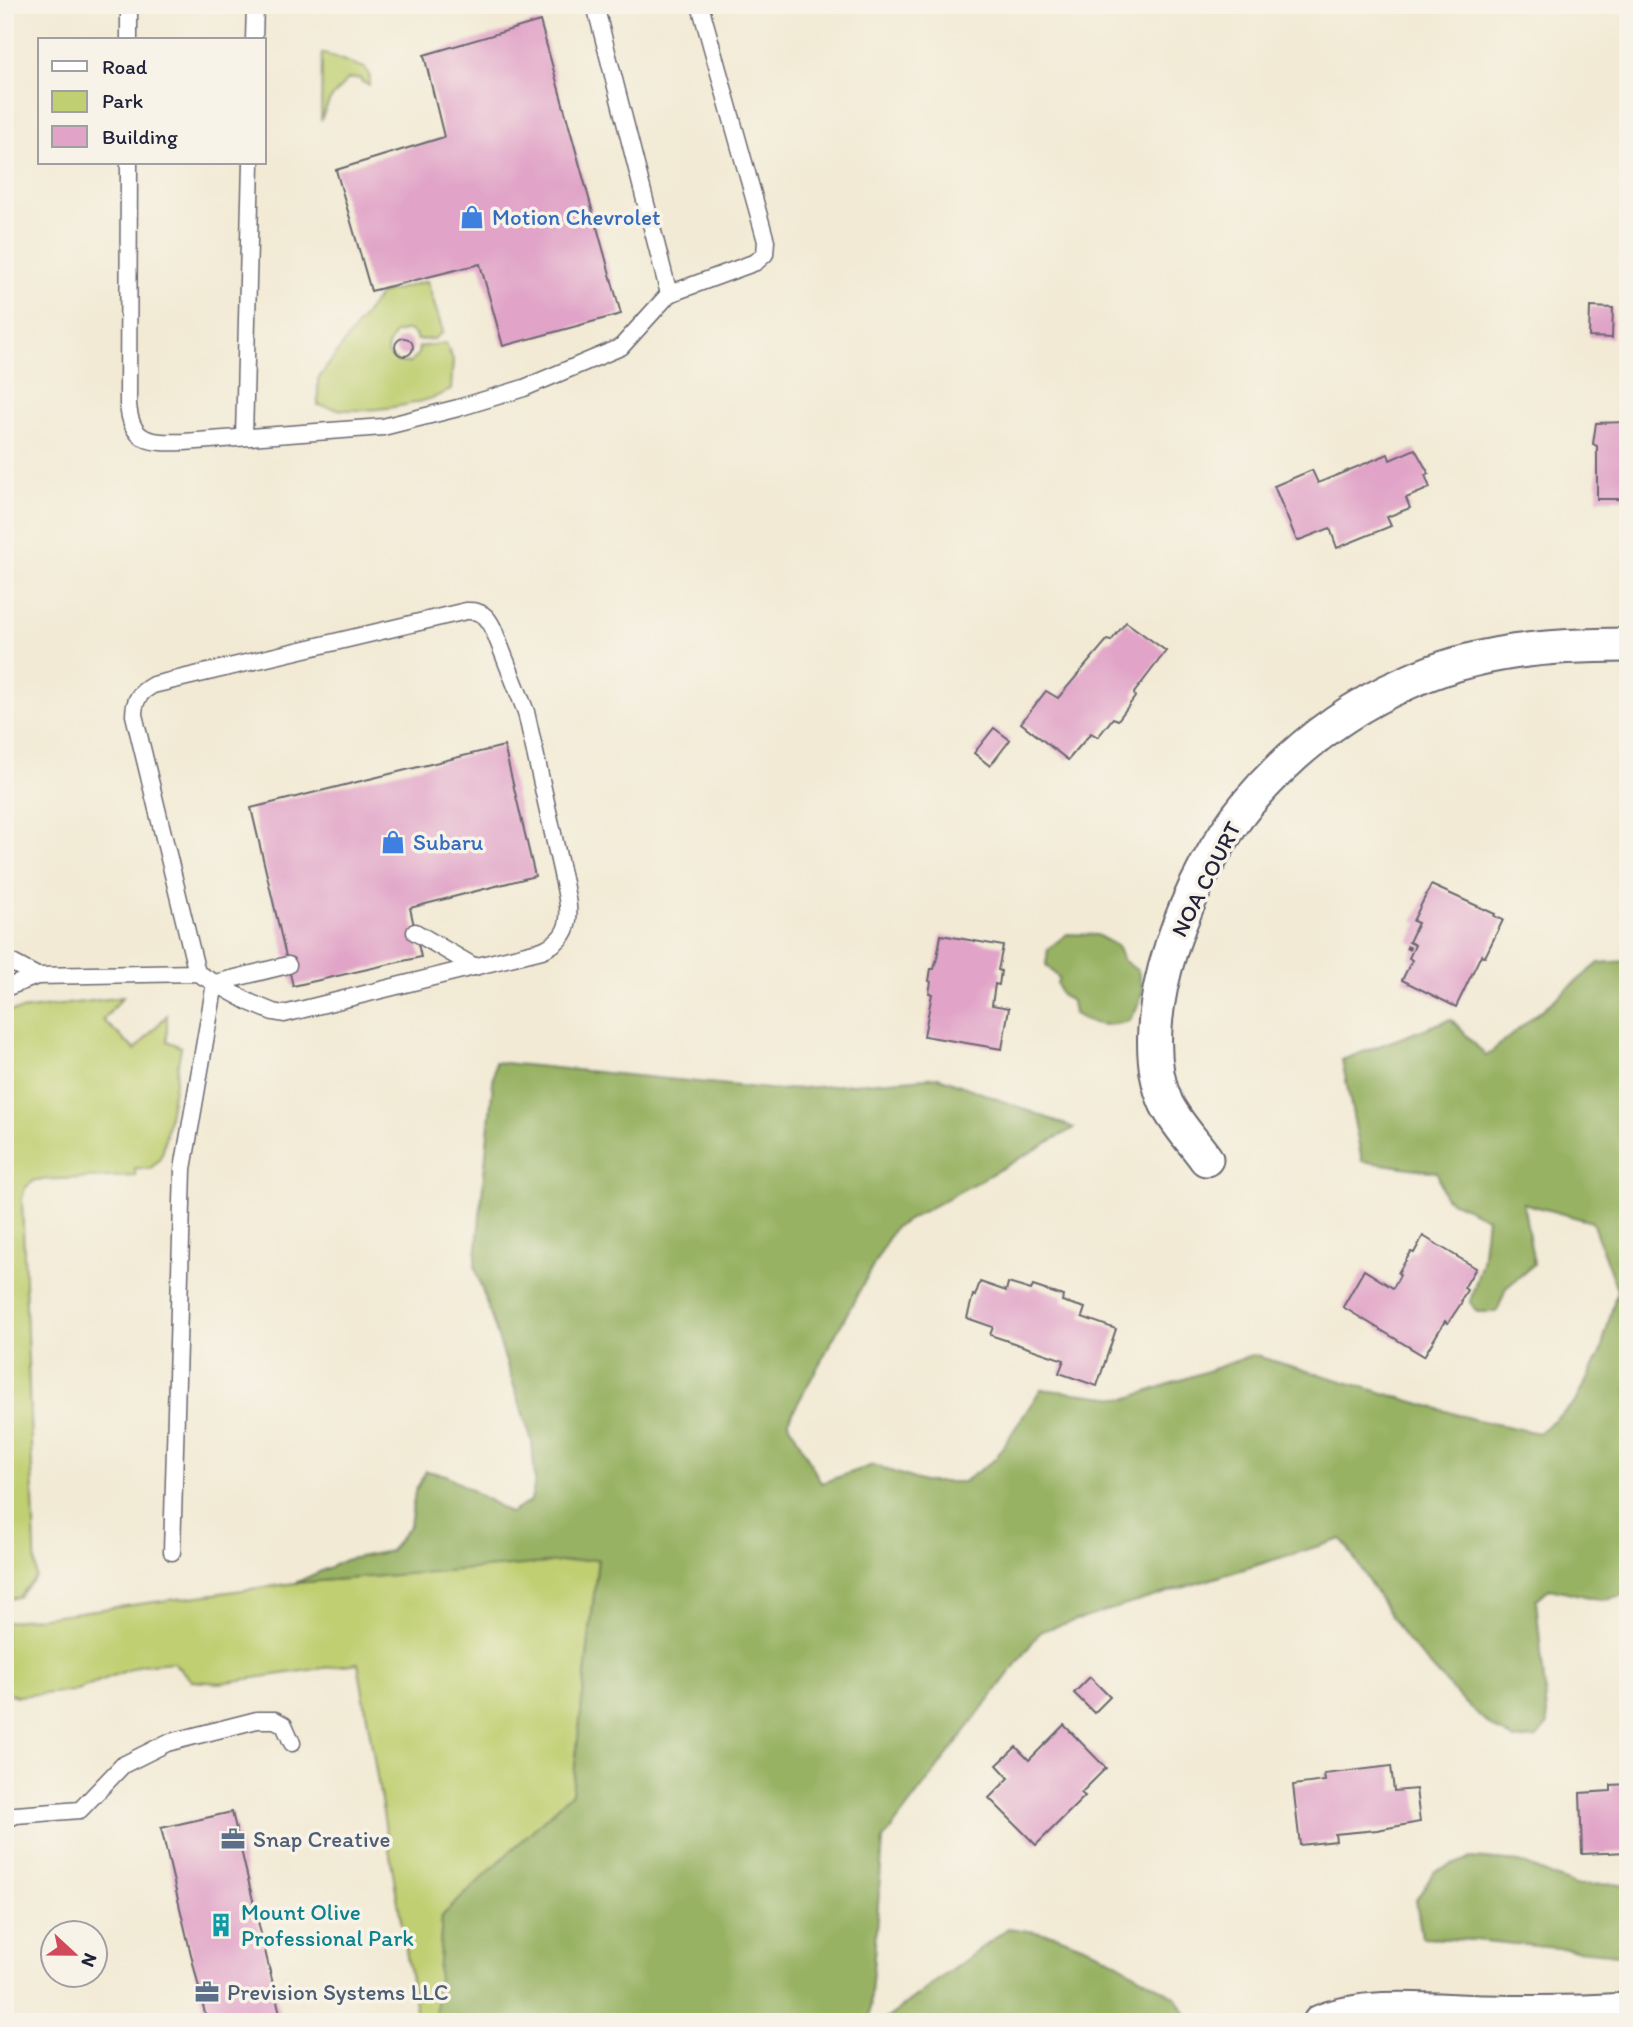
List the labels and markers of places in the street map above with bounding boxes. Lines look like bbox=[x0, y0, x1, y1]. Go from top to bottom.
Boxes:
shop icon: Motion Chevrolet bbox=[458, 203, 486, 231]
place label: Motion Chevrolet bbox=[492, 203, 661, 231]
shop icon: Subaru bbox=[379, 828, 407, 856]
place label: Subaru bbox=[413, 828, 484, 856]
office icon: Snap Creative bbox=[219, 1825, 247, 1853]
place label: Snap Creative bbox=[253, 1825, 390, 1853]
place label: Mount Olive Professional Park bbox=[241, 1898, 414, 1952]
building icon: Mount Olive Professional Park bbox=[207, 1911, 235, 1939]
office icon: Prevision Systems LLC bbox=[193, 1978, 221, 2006]
place label: Prevision Systems LLC bbox=[227, 1978, 449, 2006]

